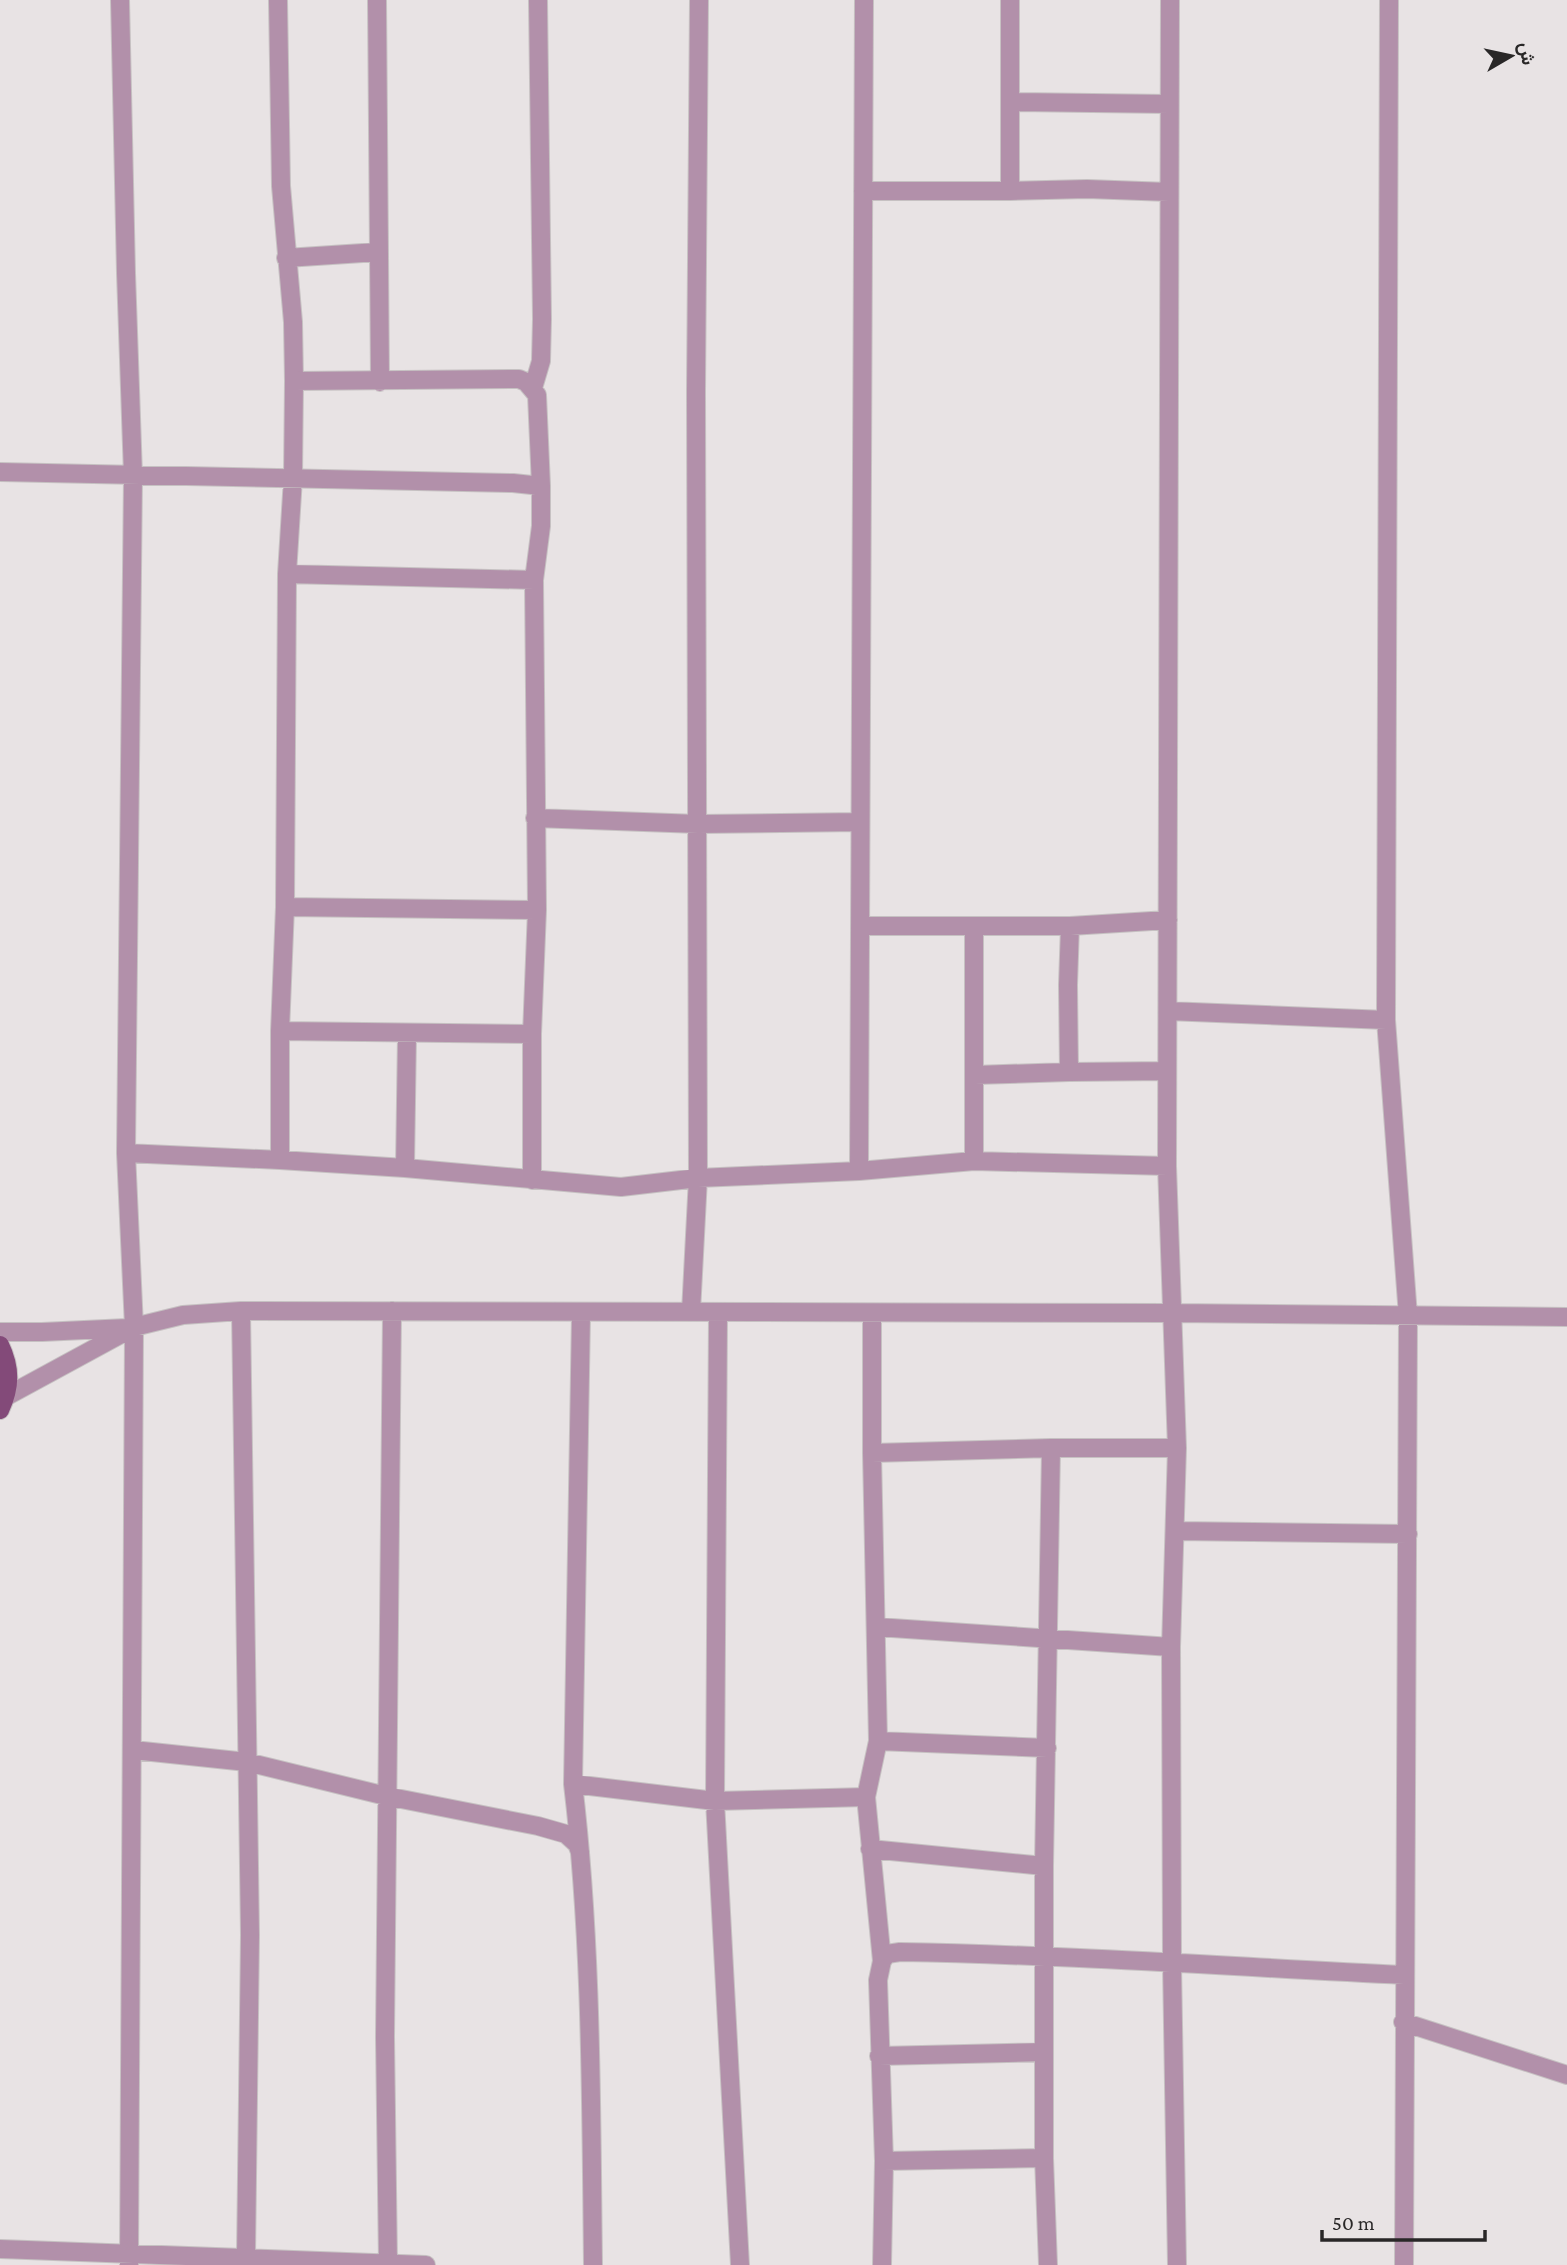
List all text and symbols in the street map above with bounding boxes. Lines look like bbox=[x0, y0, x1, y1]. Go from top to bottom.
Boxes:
north arrow bbox=[1476, 21, 1546, 91]
text: ش bbox=[1514, 40, 1539, 67]
scale bar bbox=[1322, 2198, 1485, 2242]
text: 50 m bbox=[1332, 2211, 1375, 2235]

